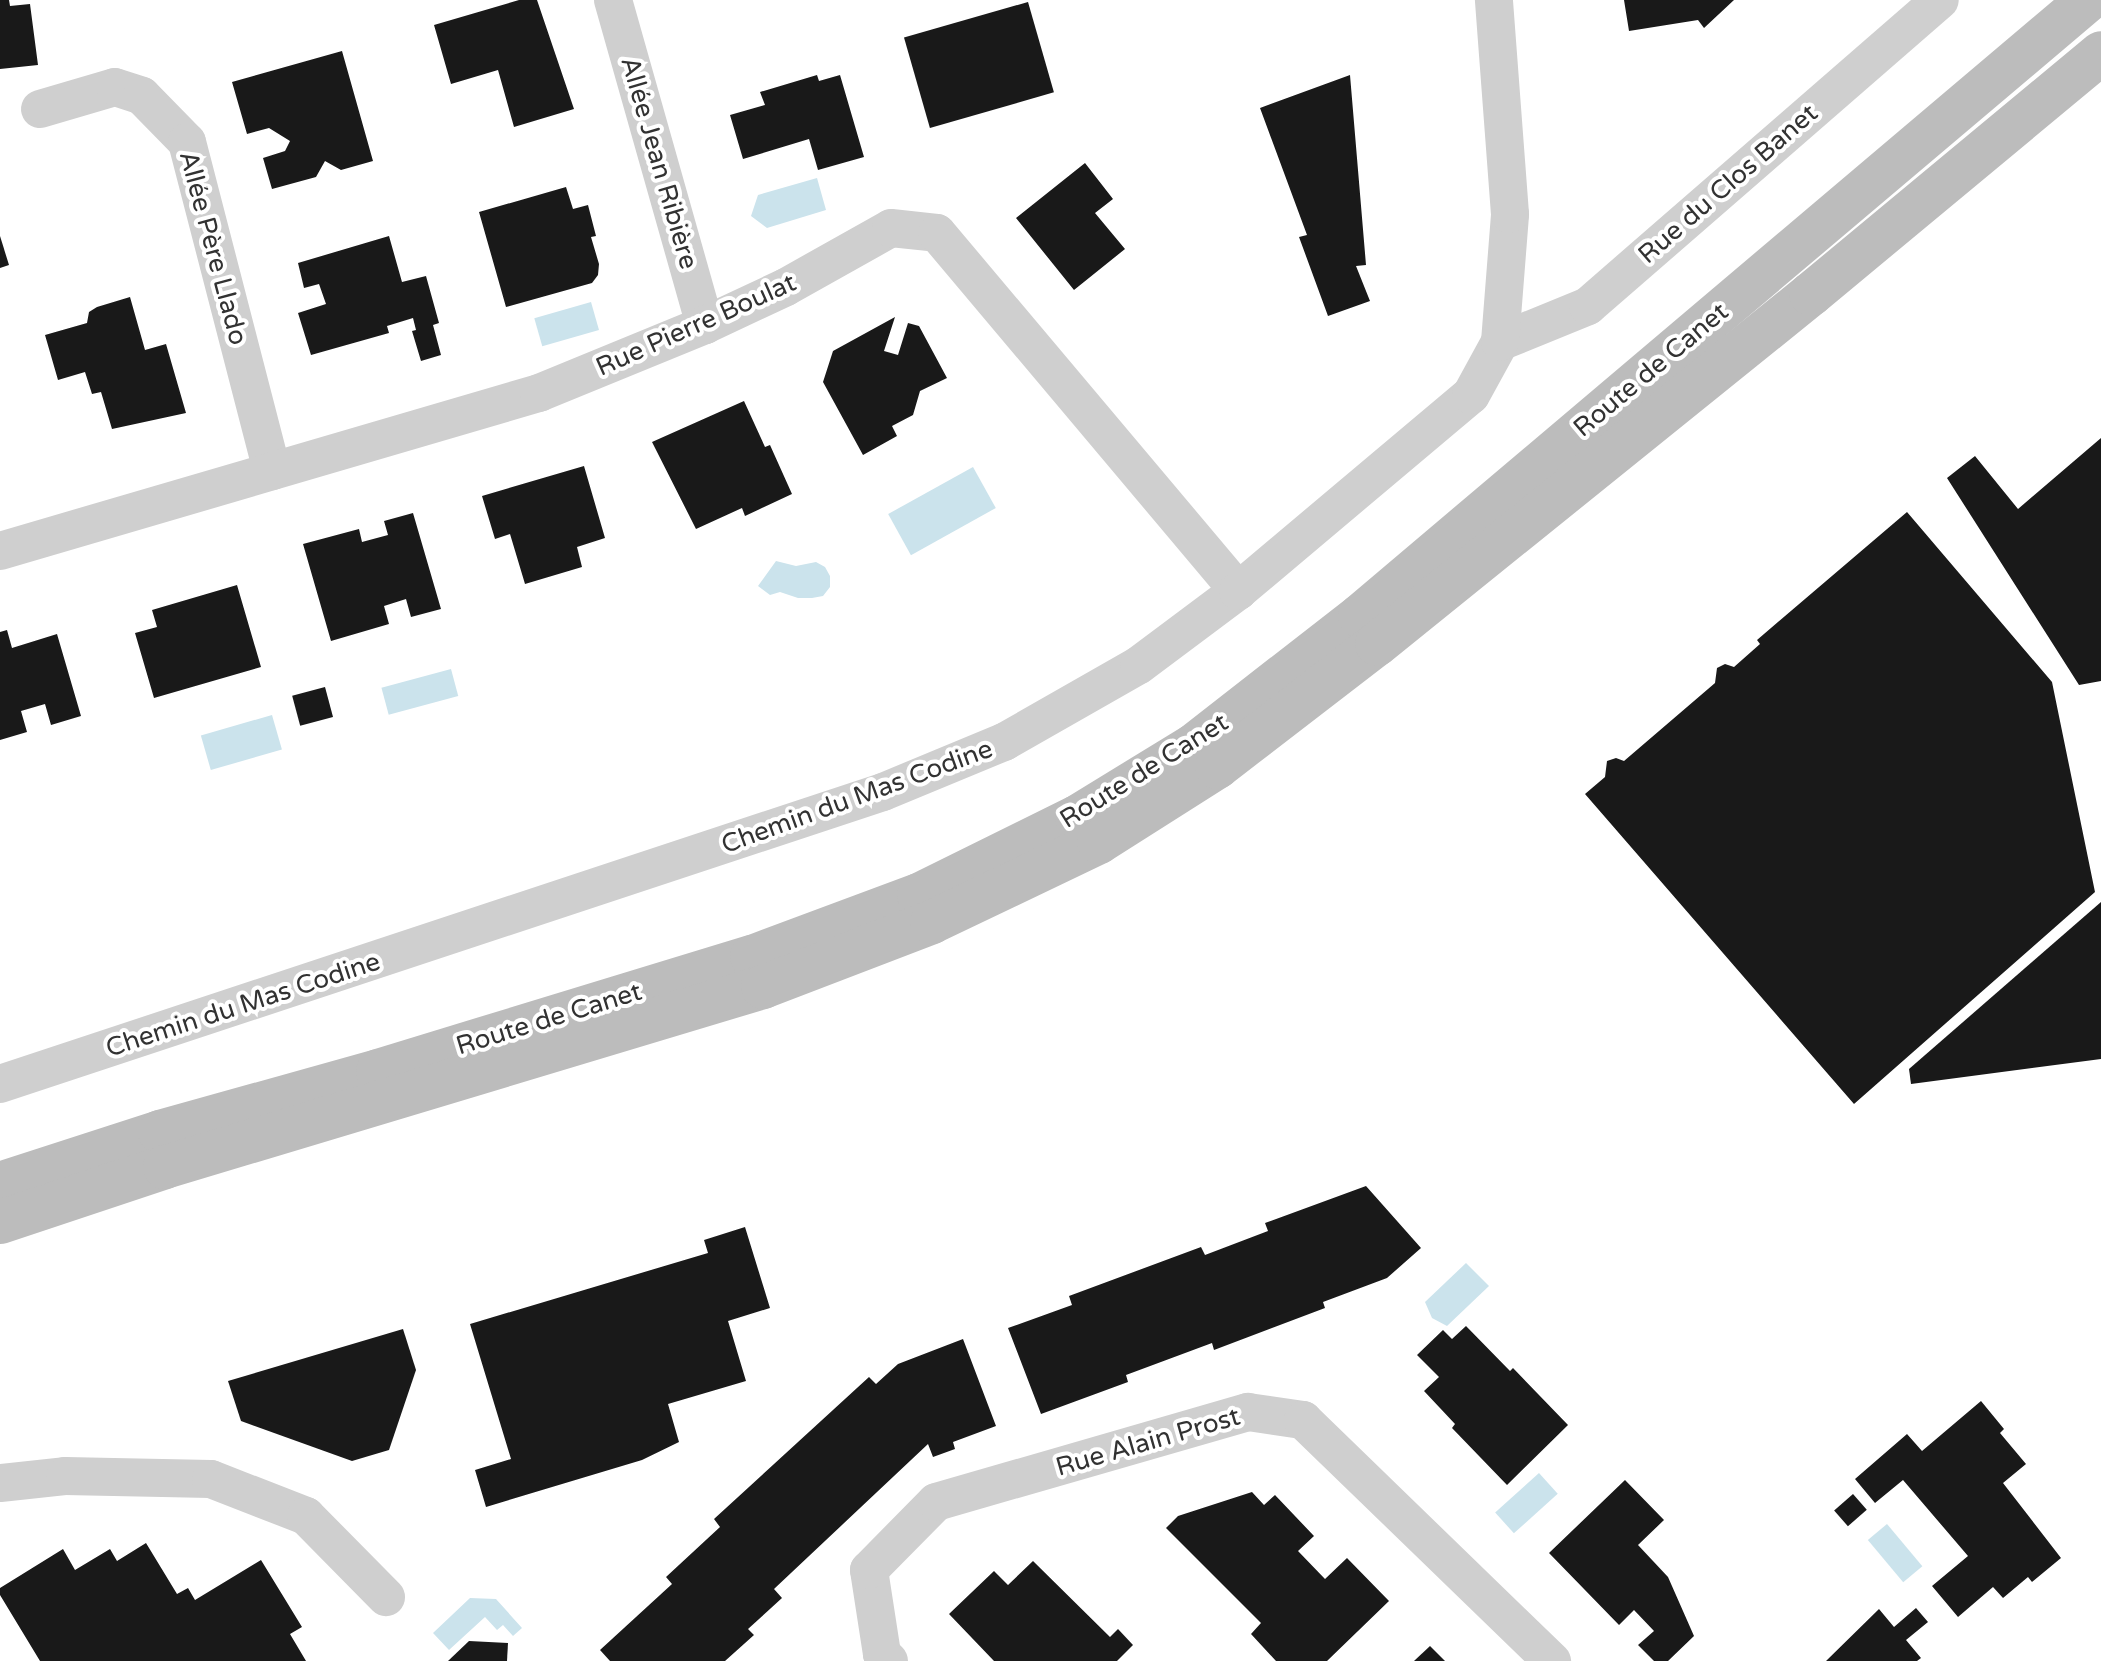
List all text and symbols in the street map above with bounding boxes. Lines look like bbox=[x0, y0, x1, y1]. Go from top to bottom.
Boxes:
street label: Allée Jean Ribière bbox=[614, 53, 704, 273]
street label: Rue du Clos Banet bbox=[1632, 98, 1824, 270]
street label: Allée Père Llado bbox=[172, 148, 254, 348]
street label: Rue Pierre Boulat bbox=[591, 267, 801, 383]
street label: Route de Canet bbox=[1567, 296, 1735, 444]
street label: Route de Canet bbox=[1054, 707, 1234, 835]
street label: Chemin du Mas Codine bbox=[717, 733, 997, 861]
street label: Chemin du Mas Codine bbox=[102, 946, 384, 1064]
street label: Route de Canet bbox=[452, 976, 646, 1062]
street label: Rue Alain Prost bbox=[1052, 1401, 1244, 1483]

